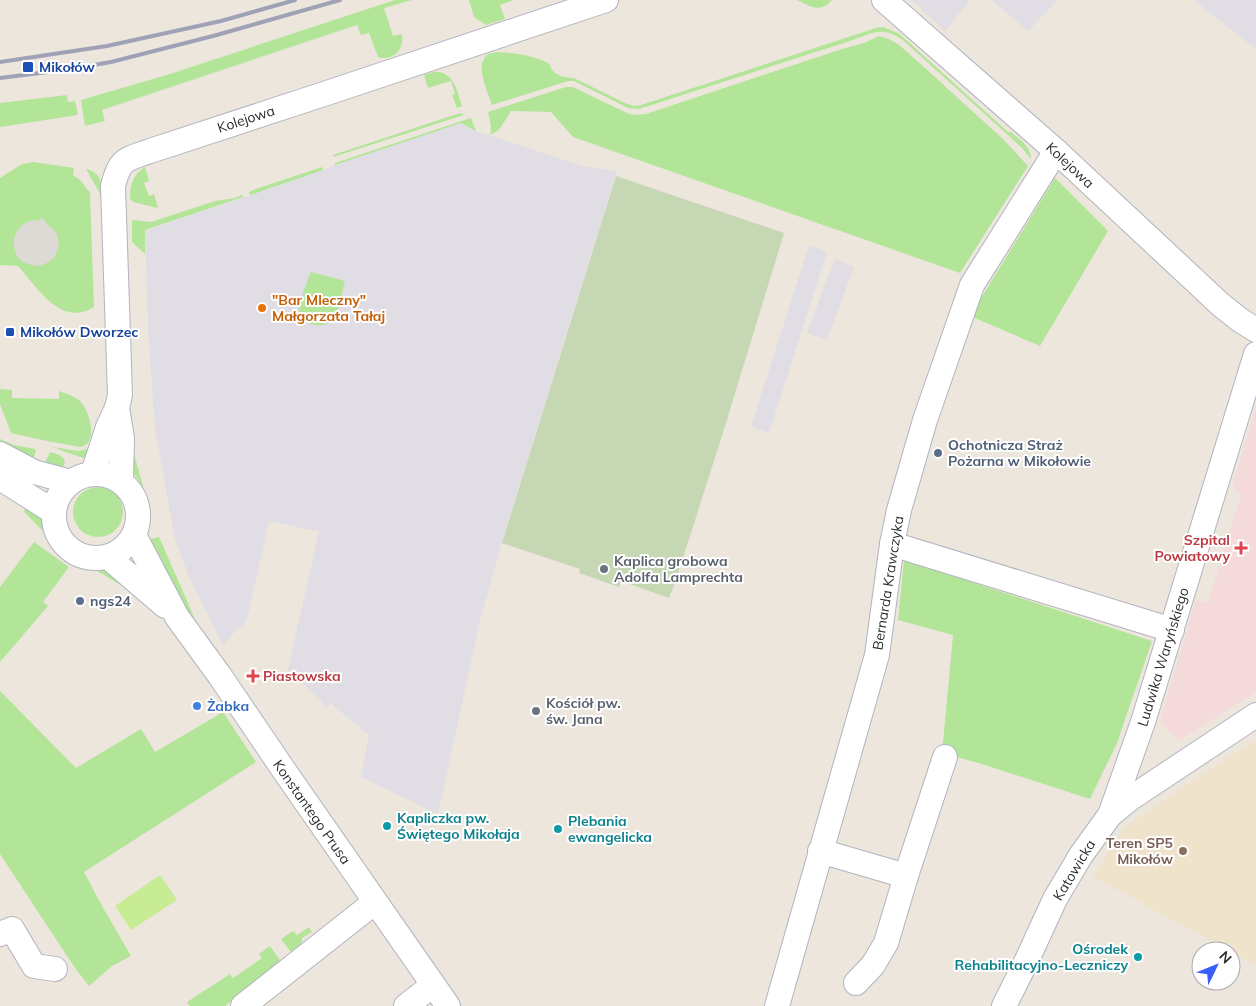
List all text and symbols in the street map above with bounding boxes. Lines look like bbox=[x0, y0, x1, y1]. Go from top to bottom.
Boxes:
place label: Mikołów bbox=[39, 58, 96, 76]
marker: Mikołów bbox=[21, 60, 35, 74]
street label: Kolejowa bbox=[215, 101, 277, 137]
street label: Kolejowa bbox=[1042, 138, 1098, 192]
place label: "Bar Mleczny" Małgorzata Tałaj bbox=[272, 291, 385, 325]
marker: "Bar Mleczny" Małgorzata Tałaj bbox=[256, 302, 268, 314]
place label: Mikołów Dworzec bbox=[20, 323, 138, 341]
marker: Mikołów Dworzec bbox=[4, 326, 16, 338]
place label: Ochotnicza Straż Pożarna w Mikołowie bbox=[948, 436, 1091, 470]
marker: Ochotnicza Straż Pożarna w Mikołowie bbox=[932, 447, 944, 459]
street label: Bernarda Krawczyka bbox=[869, 515, 907, 651]
place label: Szpital Powiatowy bbox=[1154, 531, 1230, 565]
marker: Szpital Powiatowy bbox=[1234, 541, 1248, 555]
place label: Kaplica grobowa Adolfa Lamprechta bbox=[614, 552, 743, 586]
marker: Kaplica grobowa Adolfa Lamprechta bbox=[598, 563, 610, 575]
street label: Ludwika Waryńskiego bbox=[1133, 585, 1193, 729]
place label: ngs24 bbox=[90, 592, 132, 610]
marker: ngs24 bbox=[74, 595, 86, 607]
place label: Piastowska bbox=[263, 667, 341, 685]
marker: Piastowska bbox=[247, 670, 259, 682]
place label: Kościół pw. św. Jana bbox=[546, 694, 621, 728]
place label: Żabka bbox=[207, 697, 249, 715]
marker: Żabka bbox=[191, 700, 203, 712]
marker: Kościół pw. św. Jana bbox=[530, 705, 542, 717]
street label: Konstantego Prusa bbox=[269, 756, 355, 868]
place label: Kapliczka pw. Świętego Mikołaja bbox=[397, 809, 520, 843]
place label: Plebania ewangelicka bbox=[568, 812, 652, 846]
marker: Kapliczka pw. Świętego Mikołaja bbox=[381, 820, 393, 832]
marker: Plebania ewangelicka bbox=[552, 823, 564, 835]
place label: Teren SP5 Mikołów bbox=[1106, 834, 1174, 868]
street label: Katowicka bbox=[1049, 836, 1099, 904]
marker: Teren SP5 Mikołów bbox=[1177, 845, 1189, 857]
place label: Ośrodek Rehabilitacyjno-Leczniczy bbox=[955, 940, 1128, 974]
north arrow bbox=[1191, 941, 1241, 991]
text: N bbox=[1215, 947, 1236, 967]
marker: Ośrodek Rehabilitacyjno-Leczniczy bbox=[1132, 951, 1144, 963]

